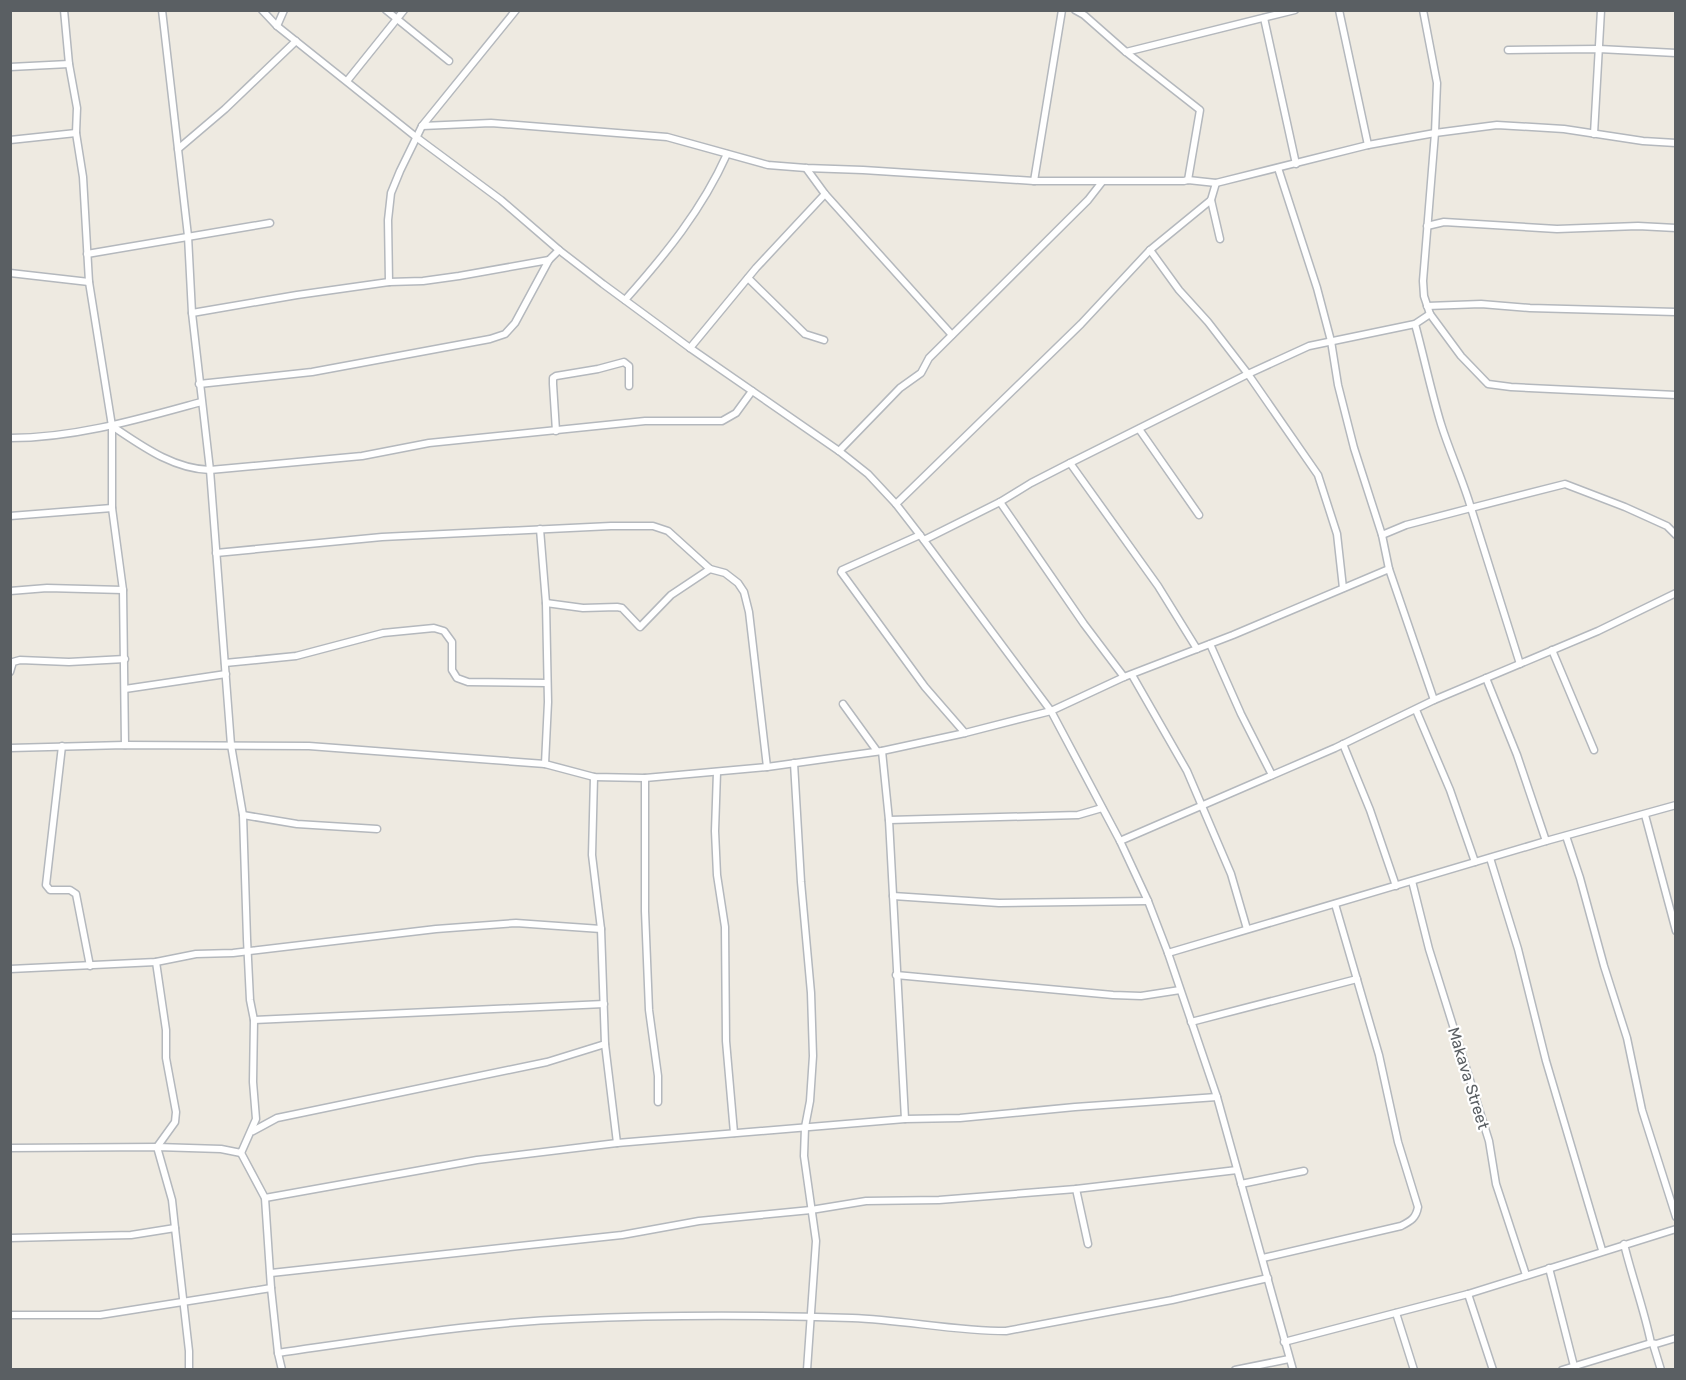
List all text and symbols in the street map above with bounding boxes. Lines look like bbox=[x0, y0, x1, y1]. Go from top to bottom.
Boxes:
street label: Makava Street bbox=[1444, 1025, 1493, 1132]

